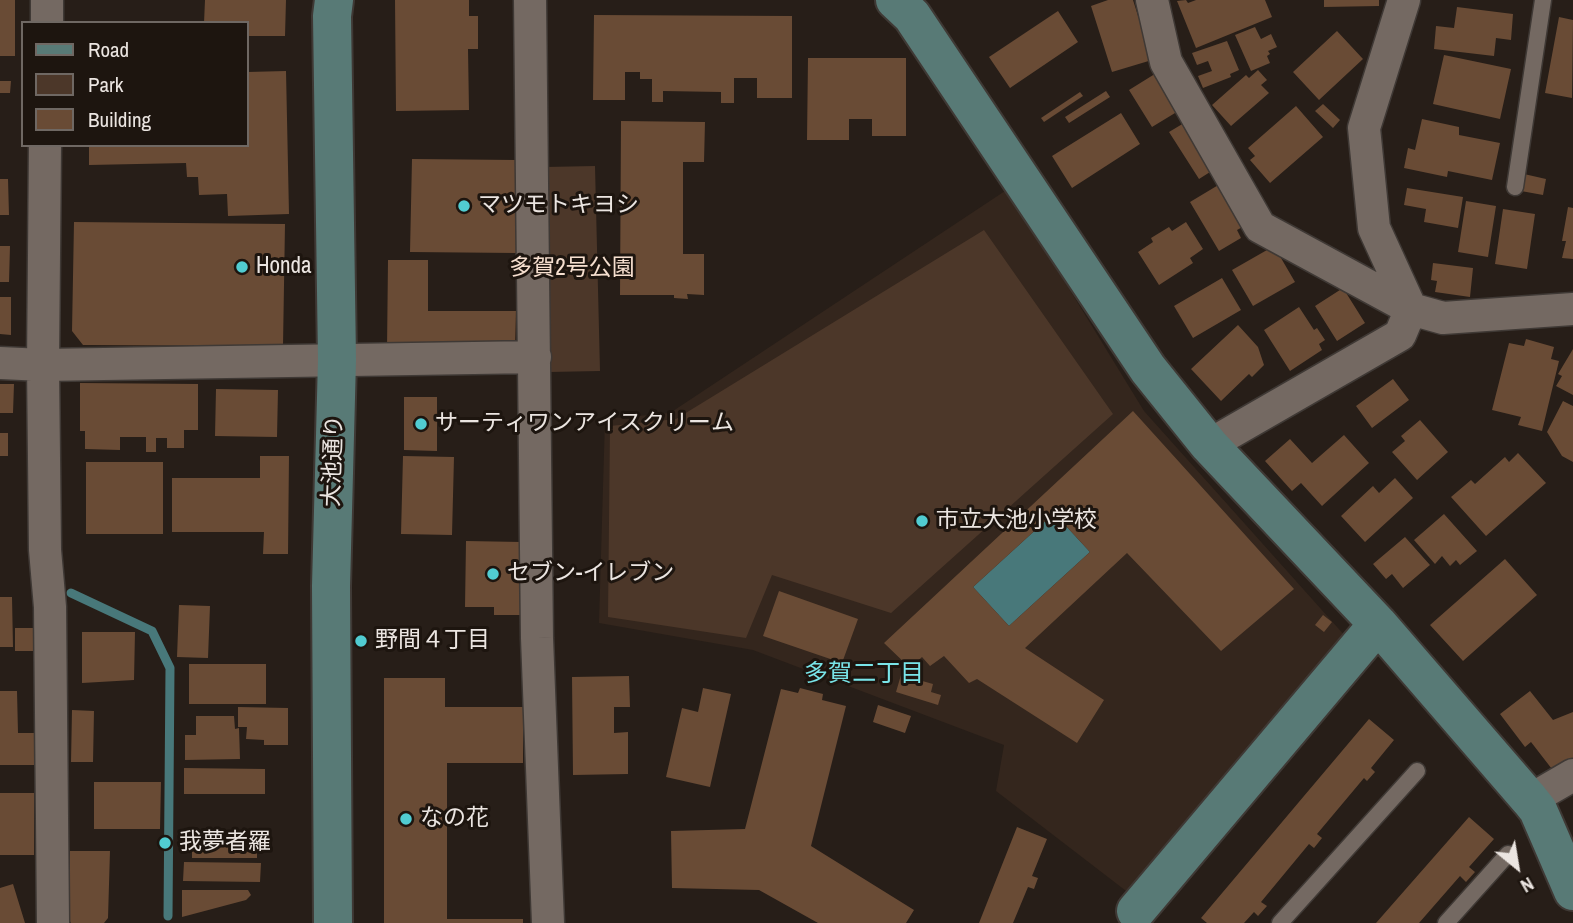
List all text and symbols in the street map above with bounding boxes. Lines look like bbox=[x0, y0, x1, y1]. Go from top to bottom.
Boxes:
legend bbox=[21, 21, 248, 147]
text: Road bbox=[88, 35, 129, 64]
text: Park bbox=[88, 70, 123, 99]
text: Building bbox=[88, 105, 151, 134]
place label: マツモトキヨシ bbox=[478, 192, 639, 220]
marker: マツモトキヨシ bbox=[456, 198, 472, 214]
place label: Honda bbox=[256, 253, 312, 281]
park label: 多賀2号公園 bbox=[509, 255, 635, 283]
marker: Honda bbox=[234, 259, 250, 275]
place label: サーティワンアイスクリーム bbox=[435, 410, 734, 438]
street label: 大池通り bbox=[319, 415, 349, 507]
marker: サーティワンアイスクリーム bbox=[413, 416, 429, 432]
place label: 市立大池小学校 bbox=[936, 507, 1097, 535]
marker: 市立大池小学校 bbox=[914, 513, 930, 529]
place label: セブン-イレブン bbox=[507, 560, 674, 588]
marker: セブン-イレブン bbox=[485, 566, 501, 582]
place label: 野間４丁目 bbox=[375, 627, 490, 655]
marker: 野間４丁目 bbox=[353, 633, 369, 649]
district label: 多賀二丁目 bbox=[804, 661, 924, 689]
place label: なの花 bbox=[420, 805, 489, 833]
marker: なの花 bbox=[398, 811, 414, 827]
place label: 我夢者羅 bbox=[179, 829, 271, 857]
north arrow bbox=[1482, 832, 1552, 902]
marker: 我夢者羅 bbox=[157, 835, 173, 851]
text: N bbox=[1516, 871, 1539, 899]

